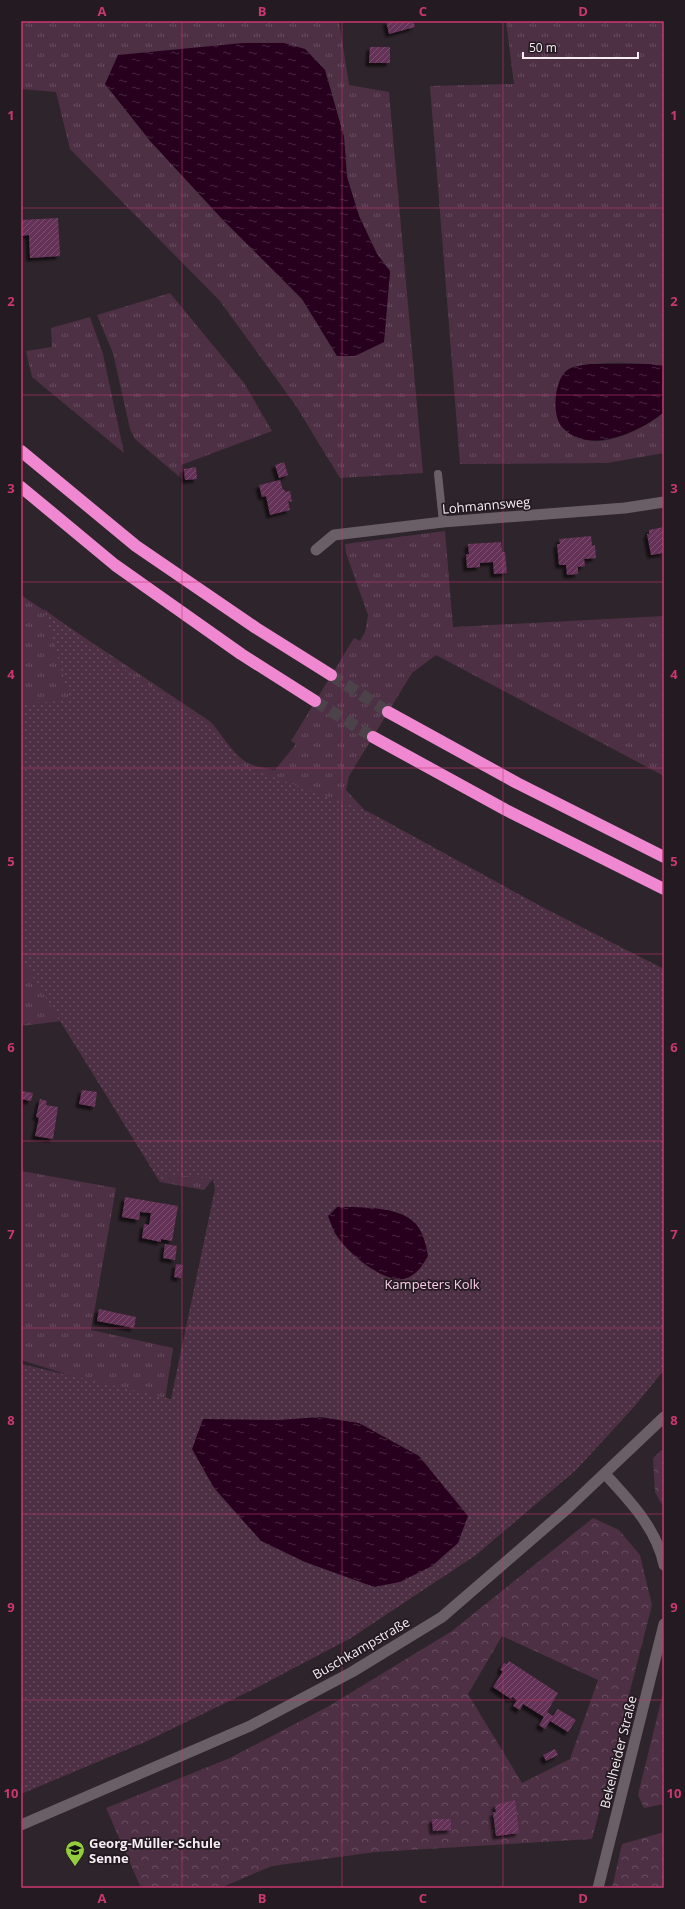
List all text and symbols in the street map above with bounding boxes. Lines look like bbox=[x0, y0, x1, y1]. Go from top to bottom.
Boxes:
text: A bbox=[98, 2, 107, 20]
text: B bbox=[258, 2, 267, 20]
text: C bbox=[419, 2, 427, 20]
text: D bbox=[578, 2, 588, 20]
scale bar bbox=[523, 34, 638, 60]
text: 50 m bbox=[529, 39, 557, 56]
text: 1 bbox=[7, 106, 15, 124]
text: 1 bbox=[670, 106, 678, 124]
text: 2 bbox=[7, 292, 15, 310]
text: 2 bbox=[670, 292, 678, 310]
text: 3 bbox=[7, 479, 15, 497]
text: 3 bbox=[670, 479, 678, 497]
street label: Lohmannsweg bbox=[441, 492, 531, 518]
text: 4 bbox=[7, 665, 15, 683]
text: 4 bbox=[670, 665, 678, 683]
text: 5 bbox=[7, 852, 15, 870]
text: 5 bbox=[670, 852, 678, 870]
text: 6 bbox=[7, 1038, 15, 1056]
text: 6 bbox=[670, 1038, 678, 1056]
text: 7 bbox=[7, 1225, 15, 1243]
text: 7 bbox=[670, 1225, 678, 1243]
park label: Kampeters Kolk bbox=[384, 1275, 480, 1293]
text: 8 bbox=[7, 1411, 15, 1429]
text: 8 bbox=[670, 1411, 678, 1429]
text: 9 bbox=[7, 1598, 15, 1616]
text: 9 bbox=[670, 1598, 678, 1616]
street label: Buschkampstraße bbox=[309, 1613, 413, 1683]
street label: Bekelheider Straße bbox=[595, 1694, 641, 1810]
text: 10 bbox=[4, 1784, 18, 1802]
text: 10 bbox=[667, 1784, 681, 1802]
place label: Georg-Müller-Schule Senne bbox=[89, 1834, 221, 1867]
school or university icon: Georg-Müller-Schule Senne bbox=[64, 1839, 86, 1867]
text: A bbox=[98, 1889, 107, 1907]
text: B bbox=[258, 1889, 267, 1907]
text: C bbox=[419, 1889, 427, 1907]
text: D bbox=[578, 1889, 588, 1907]

